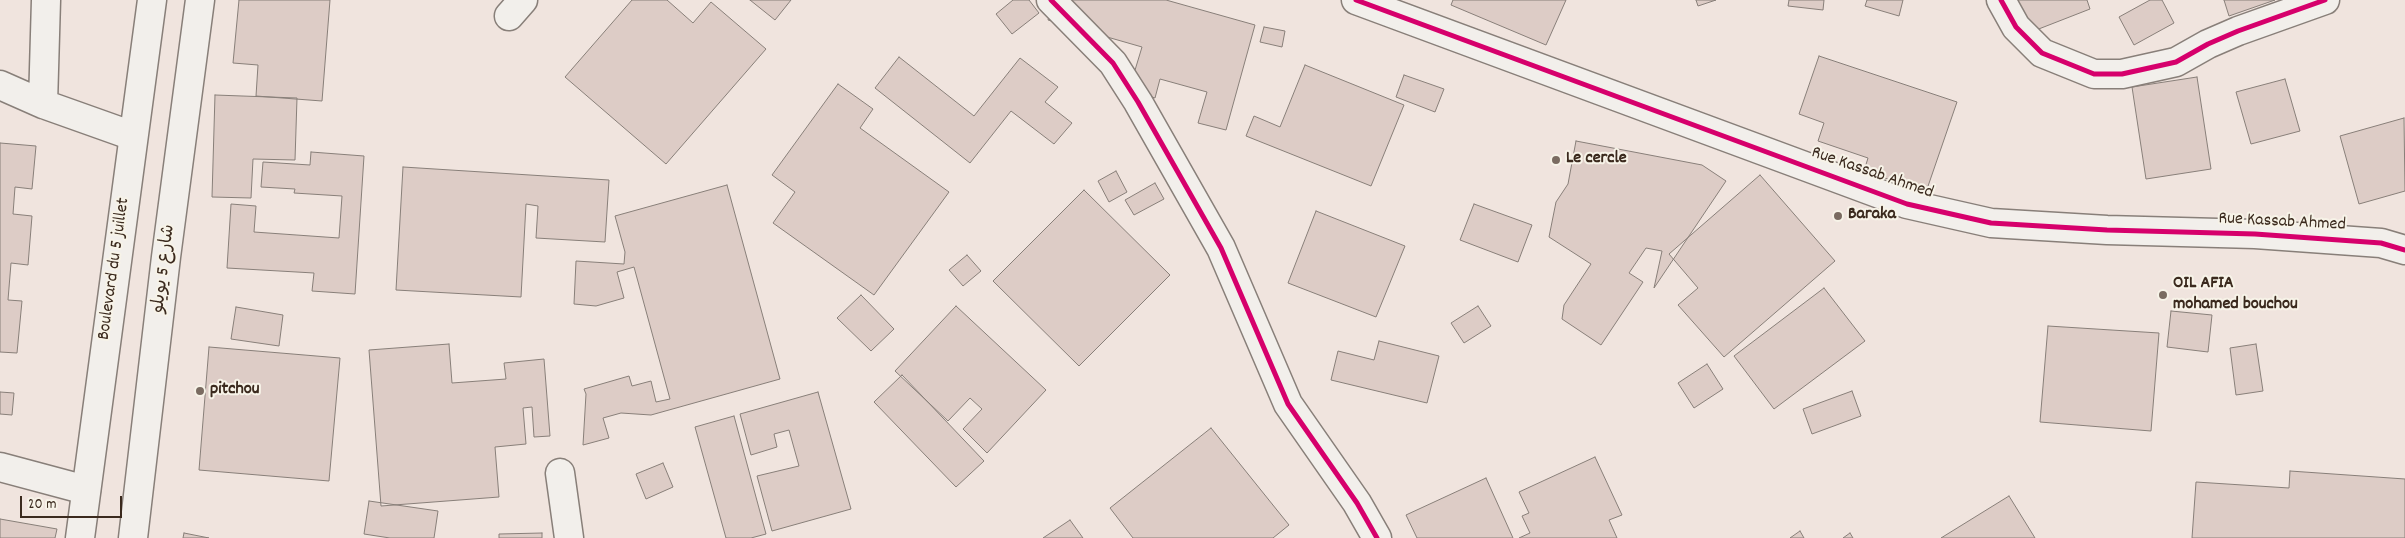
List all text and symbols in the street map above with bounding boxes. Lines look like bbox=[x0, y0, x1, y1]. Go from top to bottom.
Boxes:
street label: Rue Kassab Ahmed bbox=[1808, 143, 1936, 205]
place label: Le cercle bbox=[1566, 149, 1627, 171]
marker: Le cercle bbox=[1550, 154, 1562, 166]
street label: Boulevard du 5 juillet bbox=[94, 197, 136, 341]
place label: Baraka bbox=[1848, 205, 1896, 227]
street label: Rue Kassab Ahmed bbox=[2218, 209, 2346, 237]
marker: Baraka bbox=[1832, 210, 1844, 222]
street label: شارع 5 يويلو bbox=[149, 223, 181, 315]
place label: OIL AFIA mohamed bouchou bbox=[2173, 274, 2298, 316]
marker: OIL AFIA mohamed bouchou bbox=[2157, 289, 2169, 301]
place label: pitchou bbox=[210, 380, 259, 402]
marker: pitchou bbox=[194, 385, 206, 397]
scale bar bbox=[22, 486, 125, 518]
text: 20 m bbox=[28, 494, 56, 516]

